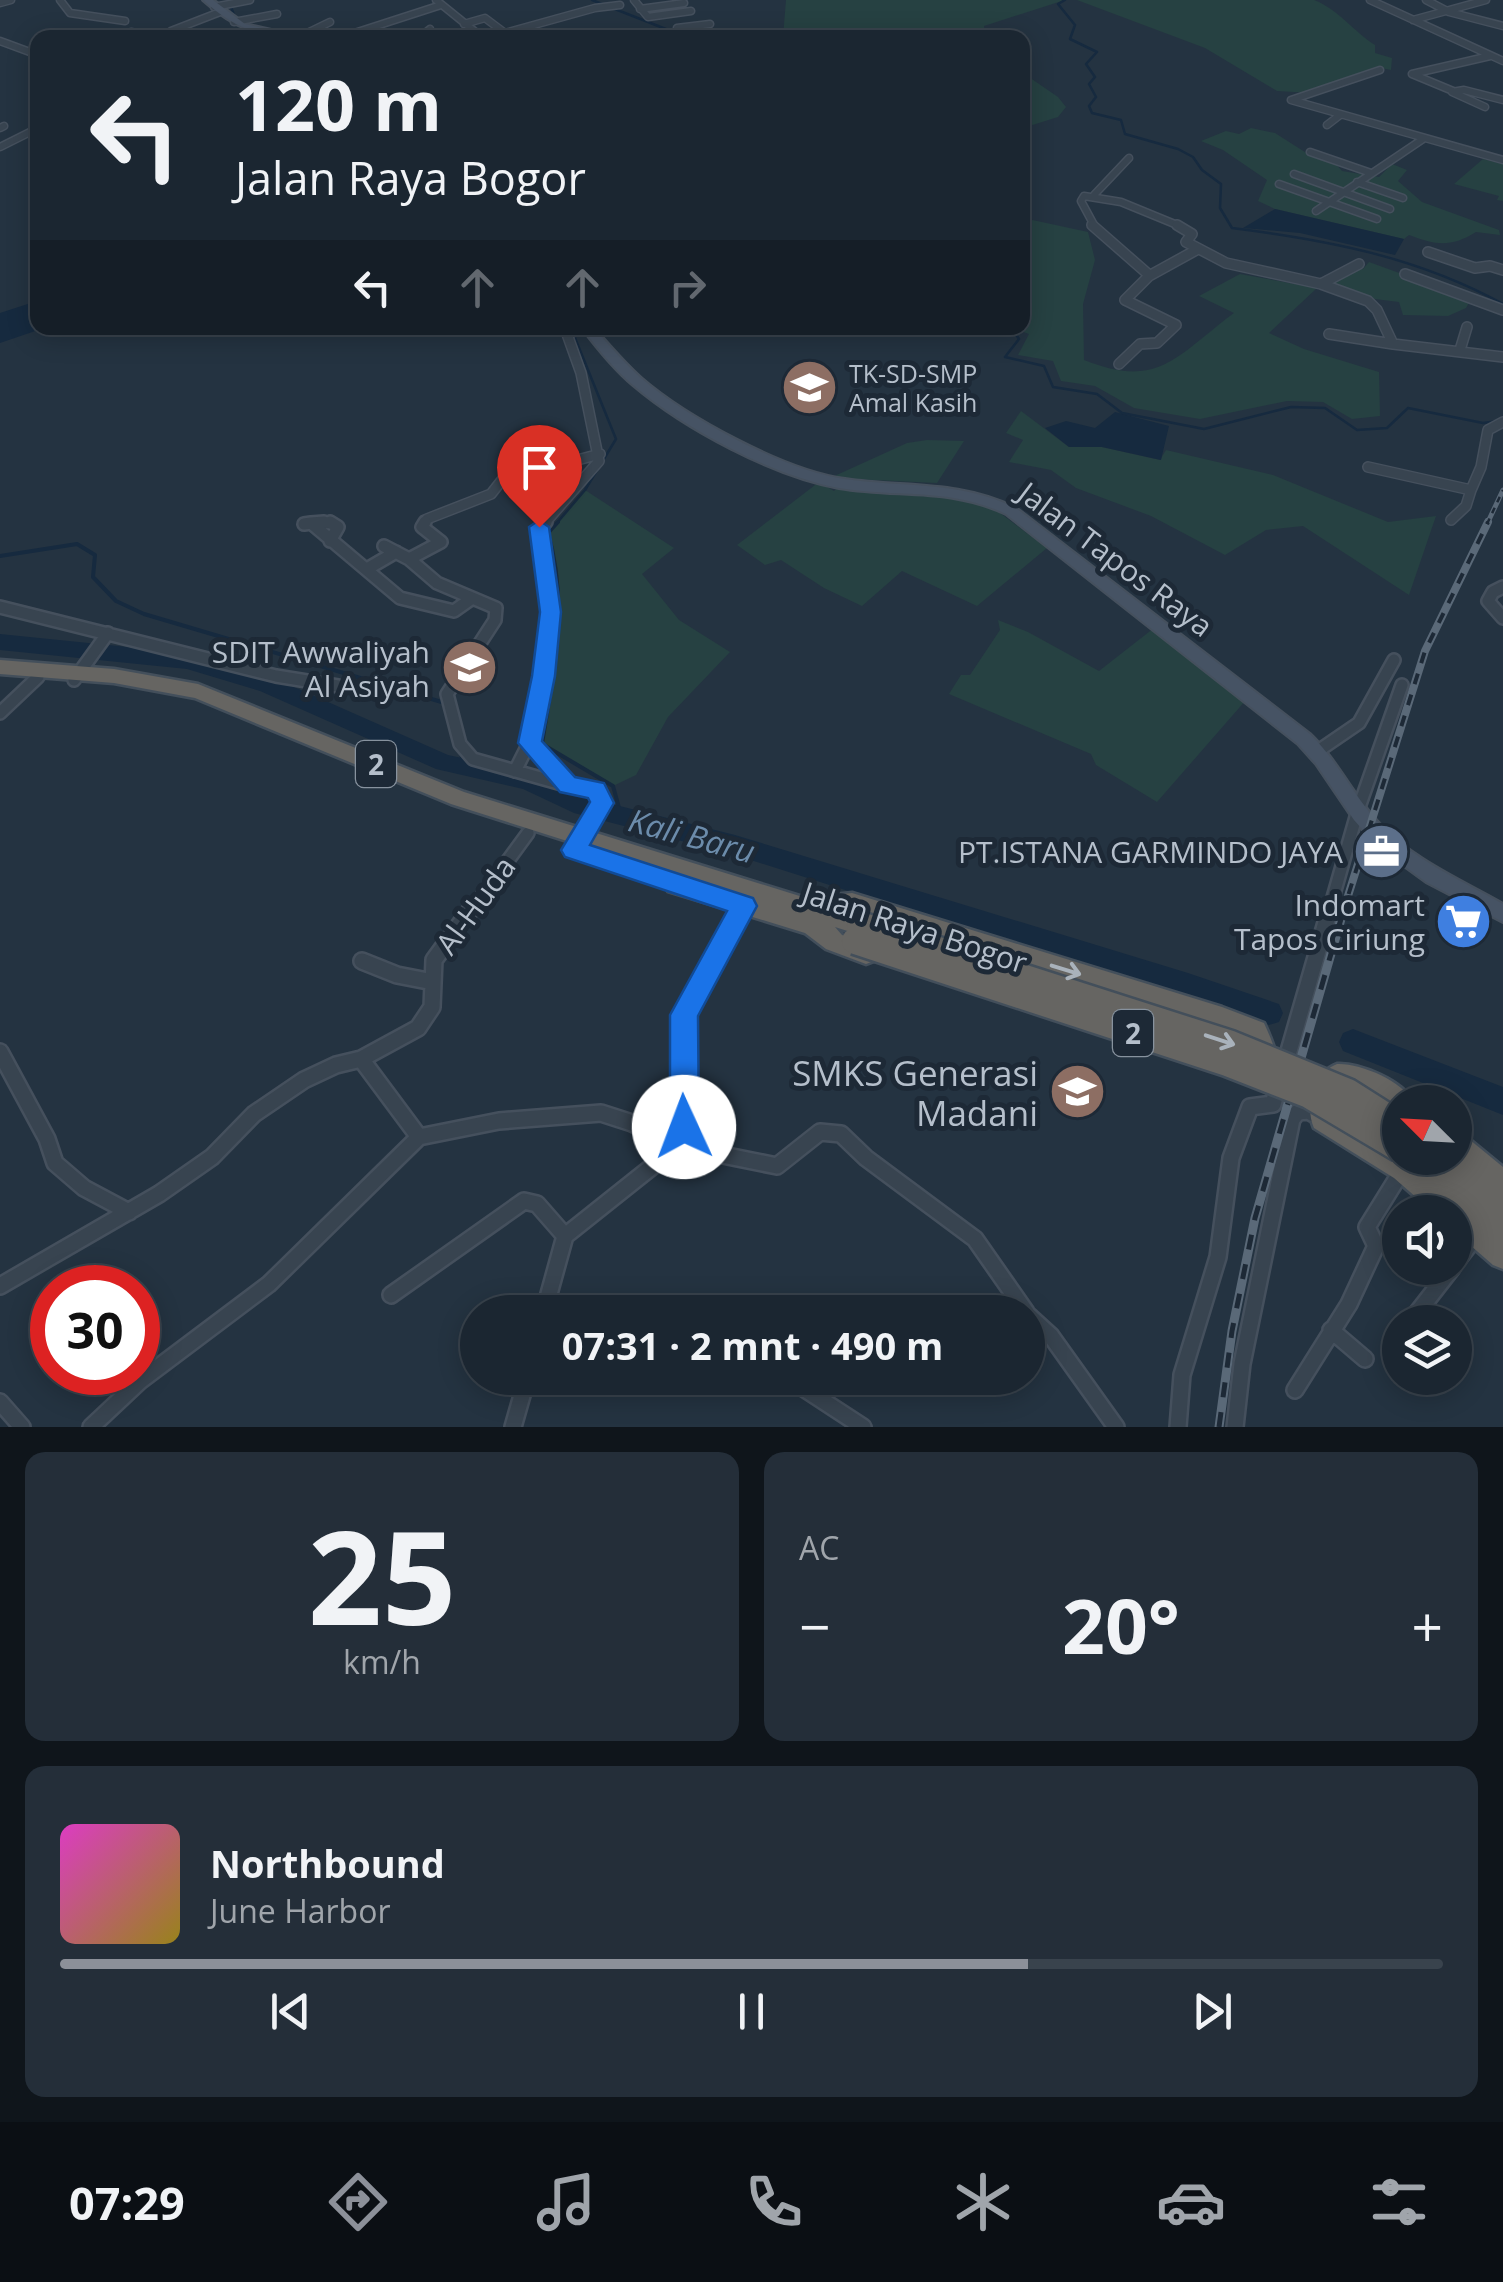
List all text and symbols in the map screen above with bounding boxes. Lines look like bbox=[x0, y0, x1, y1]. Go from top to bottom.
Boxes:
text: 120 m bbox=[235, 56, 442, 152]
icon: left bbox=[70, 70, 200, 200]
text: Jalan Raya Bogor bbox=[235, 147, 586, 208]
icon: left bbox=[345, 260, 400, 315]
icon: ahead bbox=[450, 260, 505, 315]
icon: ahead bbox=[555, 260, 610, 315]
icon: right bbox=[660, 260, 715, 315]
place label: TK-SD-SMP Amal Kasih bbox=[849, 356, 977, 419]
school or university icon: TK-SD-SMP Amal Kasih bbox=[780, 357, 840, 417]
pin bbox=[497, 425, 582, 528]
icon: arrive bbox=[512, 440, 567, 495]
street label: Jalan Tapos Raya bbox=[1008, 470, 1222, 646]
place label: SDIT Awwaliyah Al Asiyah bbox=[212, 631, 430, 706]
school or university icon: SDIT Awwaliyah Al Asiyah bbox=[439, 638, 499, 698]
road number: 2 bbox=[356, 741, 396, 787]
water label: Kali Baru bbox=[624, 798, 760, 872]
office icon: PT.ISTANA GARMINDO JAYA bbox=[1352, 821, 1412, 881]
place label: PT.ISTANA GARMINDO JAYA bbox=[958, 831, 1343, 872]
street label: Al-Huda bbox=[426, 848, 524, 962]
street label: Jalan Raya Bogor bbox=[795, 870, 1033, 983]
place label: Indomart Tapos Ciriung bbox=[1234, 884, 1425, 959]
supermarket icon: Indomart Tapos Ciriung bbox=[1434, 891, 1494, 951]
one-way arrow bbox=[1050, 962, 1082, 980]
road number: 2 bbox=[1113, 1010, 1153, 1056]
one-way arrow bbox=[1203, 1033, 1235, 1051]
place label: SMKS Generasi Madani bbox=[792, 1049, 1038, 1136]
school or university icon: SMKS Generasi Madani bbox=[1047, 1062, 1107, 1122]
position arrow bbox=[632, 1075, 736, 1179]
north arrow bbox=[1382, 1085, 1472, 1175]
map controls bbox=[1382, 1085, 1472, 1395]
button: sound bbox=[1382, 1195, 1472, 1285]
speed limit sign: 30 bbox=[30, 1265, 160, 1395]
button: layers bbox=[1382, 1305, 1472, 1395]
text: 07:31 · 2 mnt · 490 m bbox=[562, 1319, 943, 1371]
text: 25 bbox=[308, 1486, 456, 1663]
text: AC bbox=[799, 1526, 839, 1569]
text: 20° bbox=[1062, 1574, 1180, 1676]
text: − bbox=[799, 1588, 830, 1663]
text: + bbox=[1412, 1588, 1443, 1663]
text: km/h bbox=[343, 1640, 421, 1683]
text: Northbound bbox=[210, 1837, 445, 1889]
text: June Harbor bbox=[210, 1889, 390, 1932]
icon: previous bbox=[263, 1984, 318, 2039]
icon: pause bbox=[724, 1984, 779, 2039]
icon: next bbox=[1185, 1984, 1240, 2039]
icon: directions bbox=[323, 2167, 393, 2237]
icon: music bbox=[531, 2167, 601, 2237]
icon: phone bbox=[739, 2167, 809, 2237]
icon: climate bbox=[948, 2167, 1018, 2237]
icon: car bbox=[1156, 2167, 1226, 2237]
icon: filters bbox=[1364, 2167, 1434, 2237]
text: 07:29 bbox=[69, 2172, 185, 2233]

